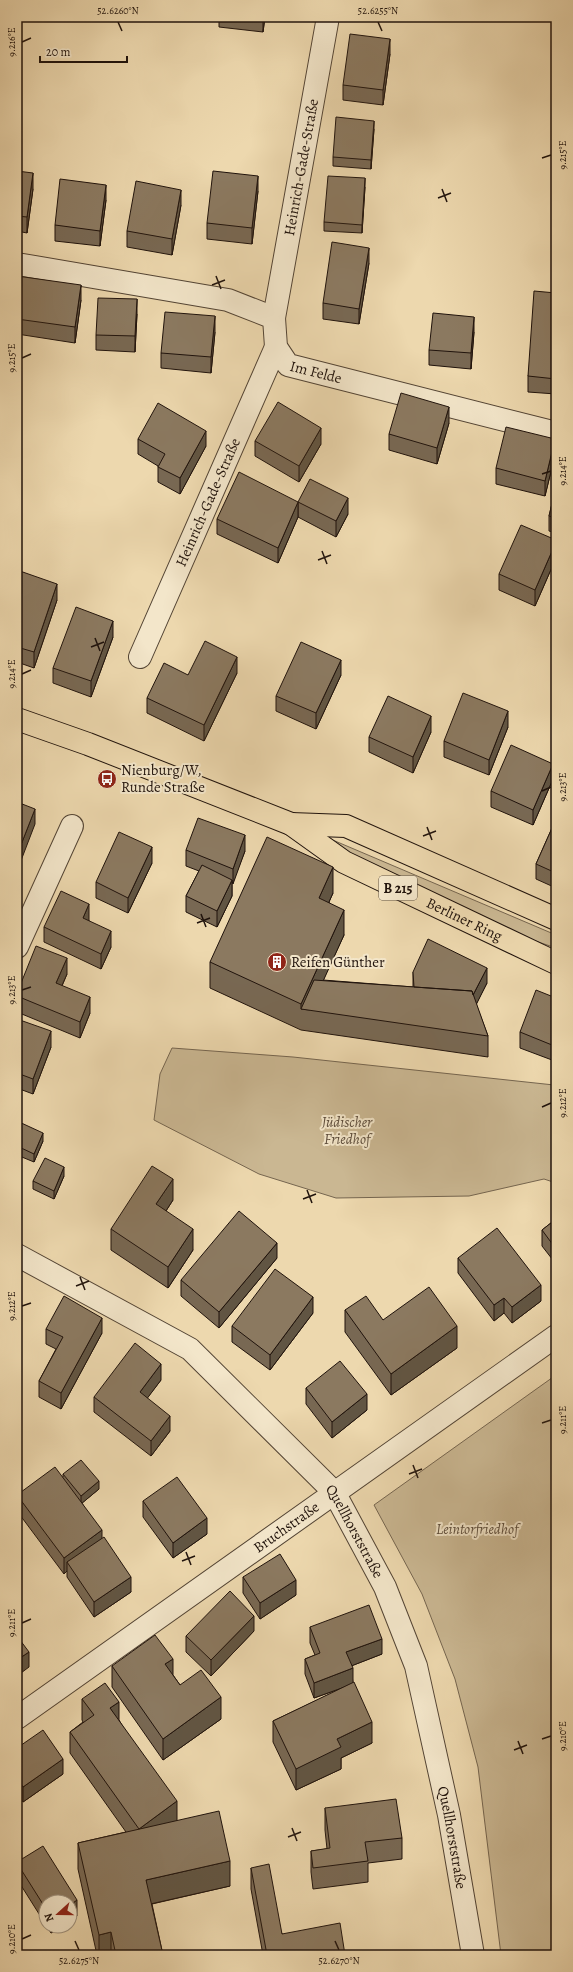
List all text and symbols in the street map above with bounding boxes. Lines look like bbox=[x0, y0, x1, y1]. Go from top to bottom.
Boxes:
text: 52.6260°N bbox=[97, 4, 139, 17]
text: 52.6255°N bbox=[358, 4, 398, 17]
text: 9.216°E bbox=[5, 27, 18, 57]
scale bar bbox=[40, 38, 127, 64]
text: 20 m bbox=[46, 44, 70, 60]
street label: Heinrich-Gade-Straße bbox=[279, 97, 323, 237]
text: 9.215°E bbox=[556, 140, 569, 170]
text: 9.215°E bbox=[5, 343, 18, 373]
street label: Im Felde bbox=[288, 356, 344, 388]
street label: Heinrich-Gade-Straße bbox=[171, 434, 245, 570]
text: 9.214°E bbox=[556, 456, 569, 486]
text: 9.214°E bbox=[5, 659, 18, 689]
place label: Nienburg/W, Runde Straße bbox=[121, 760, 205, 797]
bus stop icon: Nienburg/W, Runde Straße bbox=[96, 768, 118, 790]
text: 9.213°E bbox=[556, 772, 569, 801]
road number: B 215 bbox=[379, 876, 417, 900]
street label: Berliner Ring bbox=[423, 893, 506, 946]
building icon: Reifen Günther bbox=[266, 951, 288, 973]
place label: Reifen Günther bbox=[291, 952, 385, 972]
text: 9.213°E bbox=[5, 975, 18, 1004]
text: 9.212°E bbox=[556, 1088, 569, 1118]
park label: Jüdischer Friedhof bbox=[321, 1112, 373, 1149]
text: 9.212°E bbox=[5, 1291, 18, 1321]
text: 9.211°E bbox=[556, 1406, 569, 1434]
street label: Quellhorststraße bbox=[321, 1479, 388, 1582]
street label: Bruchstraße bbox=[249, 1497, 323, 1557]
park label: Leintorfriedhof bbox=[436, 1519, 521, 1539]
text: 9.211°E bbox=[5, 1609, 18, 1637]
text: 9.210°E bbox=[556, 1721, 569, 1751]
street label: Quellhorststraße bbox=[433, 1784, 472, 1891]
north arrow bbox=[38, 1894, 78, 1934]
text: N bbox=[41, 1911, 58, 1924]
text: 9.210°E bbox=[5, 1924, 18, 1954]
text: 52.6275°N bbox=[59, 1954, 99, 1967]
text: 52.6270°N bbox=[318, 1954, 360, 1967]

